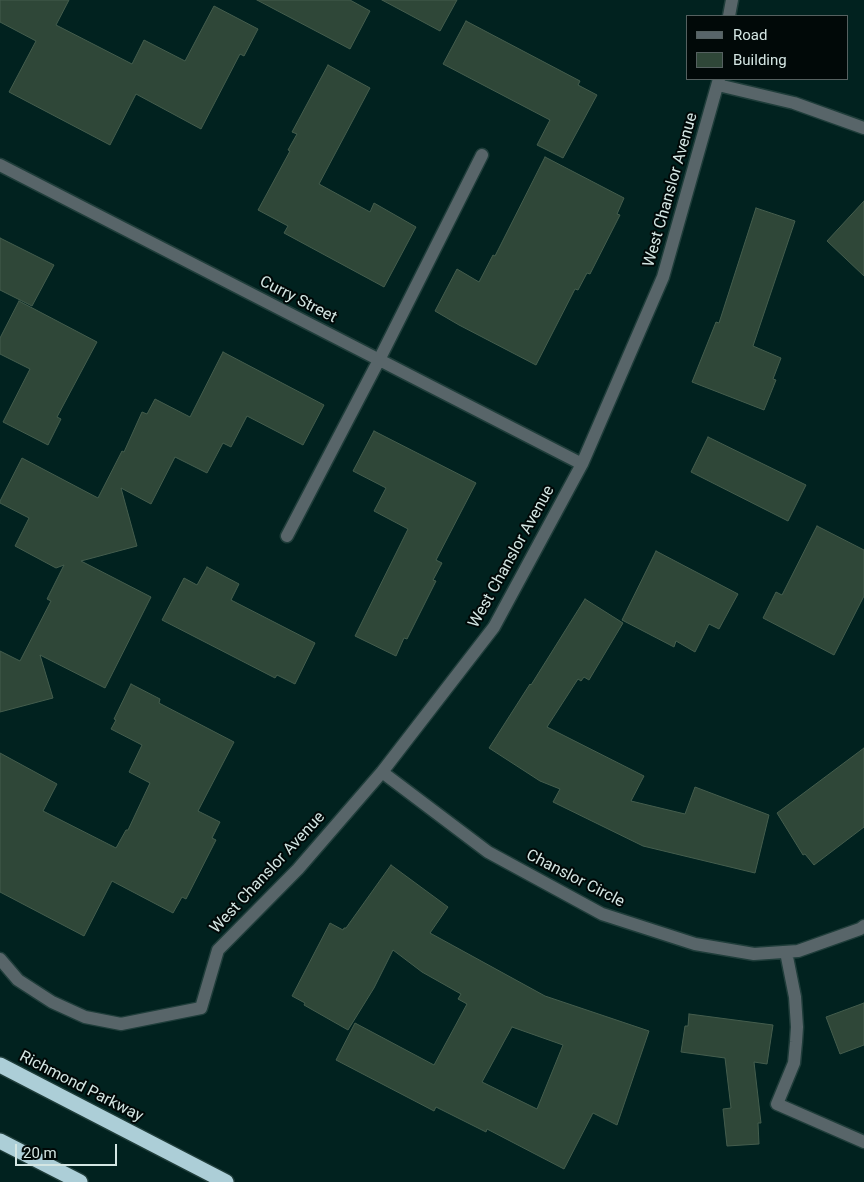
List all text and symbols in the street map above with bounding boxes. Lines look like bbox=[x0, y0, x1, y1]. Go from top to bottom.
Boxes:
legend bbox=[686, 15, 849, 80]
text: Road bbox=[733, 26, 767, 44]
text: Building bbox=[733, 51, 787, 69]
street label: West Chanslor Avenue bbox=[640, 111, 702, 269]
street label: Curry Street bbox=[256, 272, 340, 328]
street label: West Chanslor Avenue bbox=[465, 483, 559, 631]
street label: West Chanslor Avenue bbox=[207, 808, 329, 938]
street label: Chanslor Circle bbox=[523, 846, 627, 912]
street label: Richmond Parkway bbox=[16, 1047, 146, 1127]
scale bar bbox=[18, 1134, 120, 1166]
text: 20 m bbox=[23, 1144, 57, 1162]

